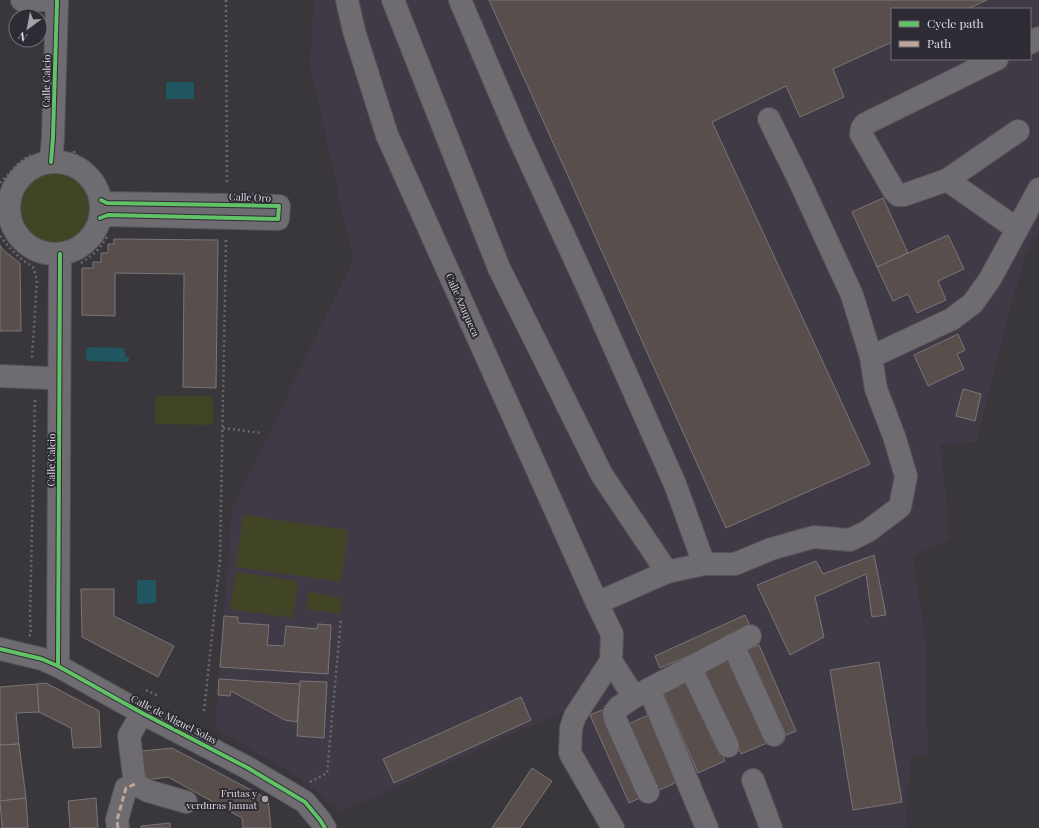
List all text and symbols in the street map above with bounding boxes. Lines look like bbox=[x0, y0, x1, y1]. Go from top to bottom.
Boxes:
north arrow bbox=[8, 8, 48, 48]
legend bbox=[891, 8, 1031, 60]
text: Cycle path bbox=[927, 15, 984, 31]
text: N bbox=[15, 28, 30, 45]
text: Path bbox=[927, 35, 951, 51]
street label: Calle Calcio bbox=[39, 54, 53, 108]
street label: Calle Oro bbox=[229, 189, 272, 205]
street label: Calle Azuqueca bbox=[443, 271, 483, 339]
street label: Calle Calcio bbox=[44, 433, 58, 487]
street label: Calle de Miguel Solas bbox=[129, 691, 219, 747]
place label: Frutas y verduras Jannat bbox=[185, 786, 257, 812]
marker: Frutas y verduras Jannat bbox=[260, 794, 270, 804]

